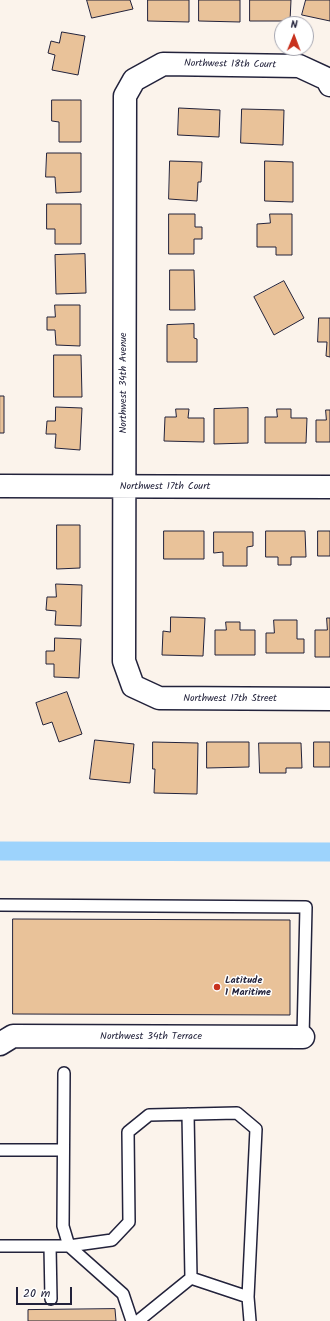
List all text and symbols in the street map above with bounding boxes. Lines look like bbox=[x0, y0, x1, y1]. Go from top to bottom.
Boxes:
north arrow bbox=[274, 16, 314, 56]
text: N bbox=[291, 16, 298, 34]
street label: Northwest 18th Court bbox=[184, 58, 276, 72]
street label: Northwest 34th Avenue bbox=[118, 332, 130, 434]
street label: Northwest 17th Court bbox=[120, 481, 210, 493]
street label: Northwest 17th Street bbox=[183, 693, 277, 705]
place label: Latitude 1 Maritime bbox=[225, 975, 271, 998]
marker: Latitude 1 Maritime bbox=[212, 982, 222, 992]
street label: Northwest 34th Terrace bbox=[100, 1031, 202, 1043]
scale bar bbox=[18, 1279, 74, 1305]
text: 20 m bbox=[23, 1284, 50, 1303]

